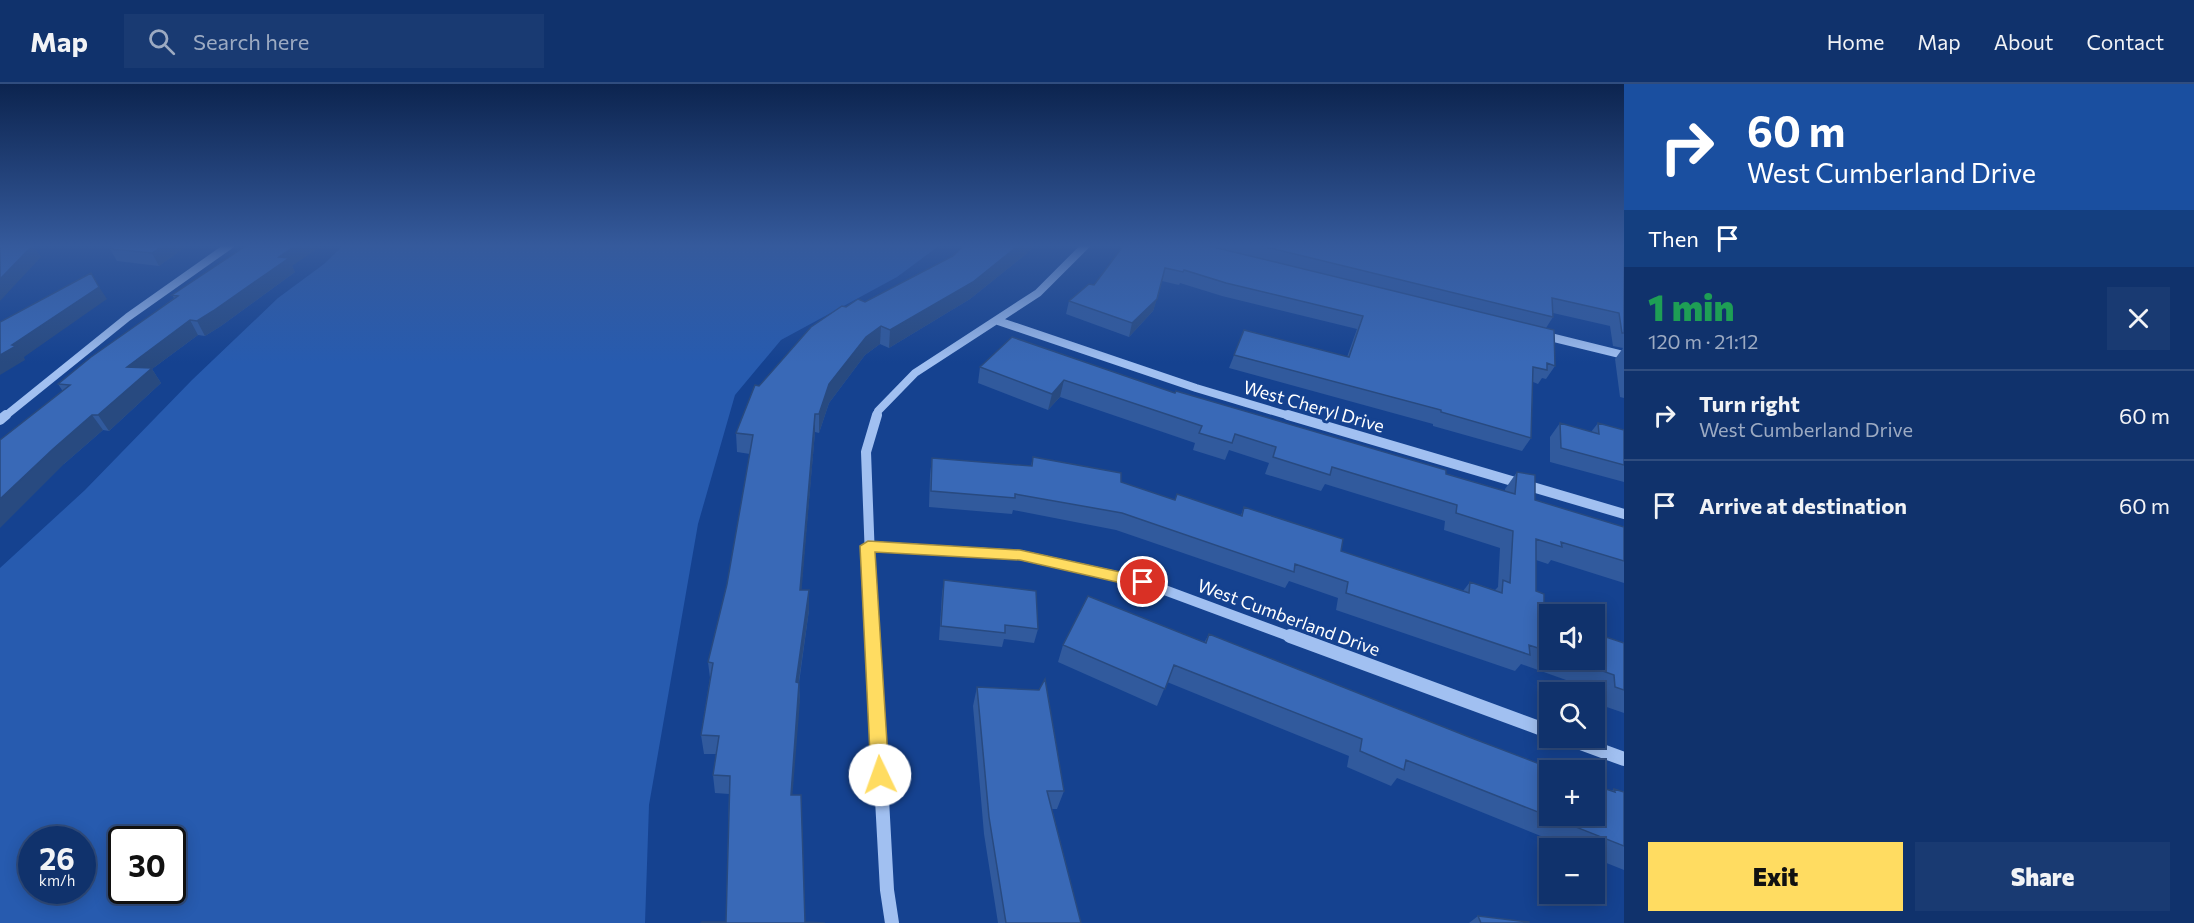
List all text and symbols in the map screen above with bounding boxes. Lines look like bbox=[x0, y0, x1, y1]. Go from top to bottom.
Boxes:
search box bbox=[124, 14, 544, 68]
text: Map bbox=[30, 24, 88, 58]
icon: search bbox=[145, 25, 178, 58]
text: Search here bbox=[193, 28, 309, 55]
text: Home bbox=[1827, 29, 1884, 54]
text: Map bbox=[1917, 29, 1961, 54]
text: About bbox=[1994, 29, 2053, 54]
text: Contact bbox=[2086, 29, 2164, 54]
text: 60 m bbox=[1747, 104, 1846, 156]
icon: right bbox=[1648, 108, 1726, 186]
text: West Cumberland Drive bbox=[1747, 156, 2036, 189]
icon: arrive bbox=[1711, 222, 1744, 255]
text: Then bbox=[1648, 225, 1699, 252]
text: 1 min bbox=[1648, 284, 1734, 328]
button: close bbox=[2107, 287, 2170, 350]
text: 120 m · 21:12 bbox=[1648, 329, 1758, 353]
street label: West Cheryl Drive bbox=[1241, 375, 1387, 437]
text: Turn right bbox=[1699, 390, 1800, 417]
icon: right bbox=[1648, 399, 1681, 432]
text: 60 m bbox=[2119, 402, 2170, 429]
text: West Cumberland Drive bbox=[1699, 417, 1913, 441]
icon: arrive bbox=[1648, 489, 1681, 522]
text: Arrive at destination bbox=[1699, 492, 1907, 519]
text: 60 m bbox=[2119, 492, 2170, 519]
pin bbox=[1117, 556, 1168, 607]
icon: arrive bbox=[1126, 565, 1159, 598]
street label: West Cumberland Drive bbox=[1195, 574, 1383, 660]
map controls bbox=[1539, 604, 1605, 904]
button: sound bbox=[1539, 604, 1605, 670]
button: search bbox=[1539, 682, 1605, 748]
position arrow bbox=[848, 743, 912, 807]
button: + bbox=[1539, 760, 1605, 826]
speed limit sign: 30 bbox=[108, 826, 186, 904]
button: − bbox=[1539, 838, 1605, 904]
text: 26 bbox=[39, 839, 75, 876]
button: Exit bbox=[1648, 842, 1903, 911]
button: Share bbox=[1915, 842, 2170, 911]
text: km/h bbox=[39, 871, 75, 889]

